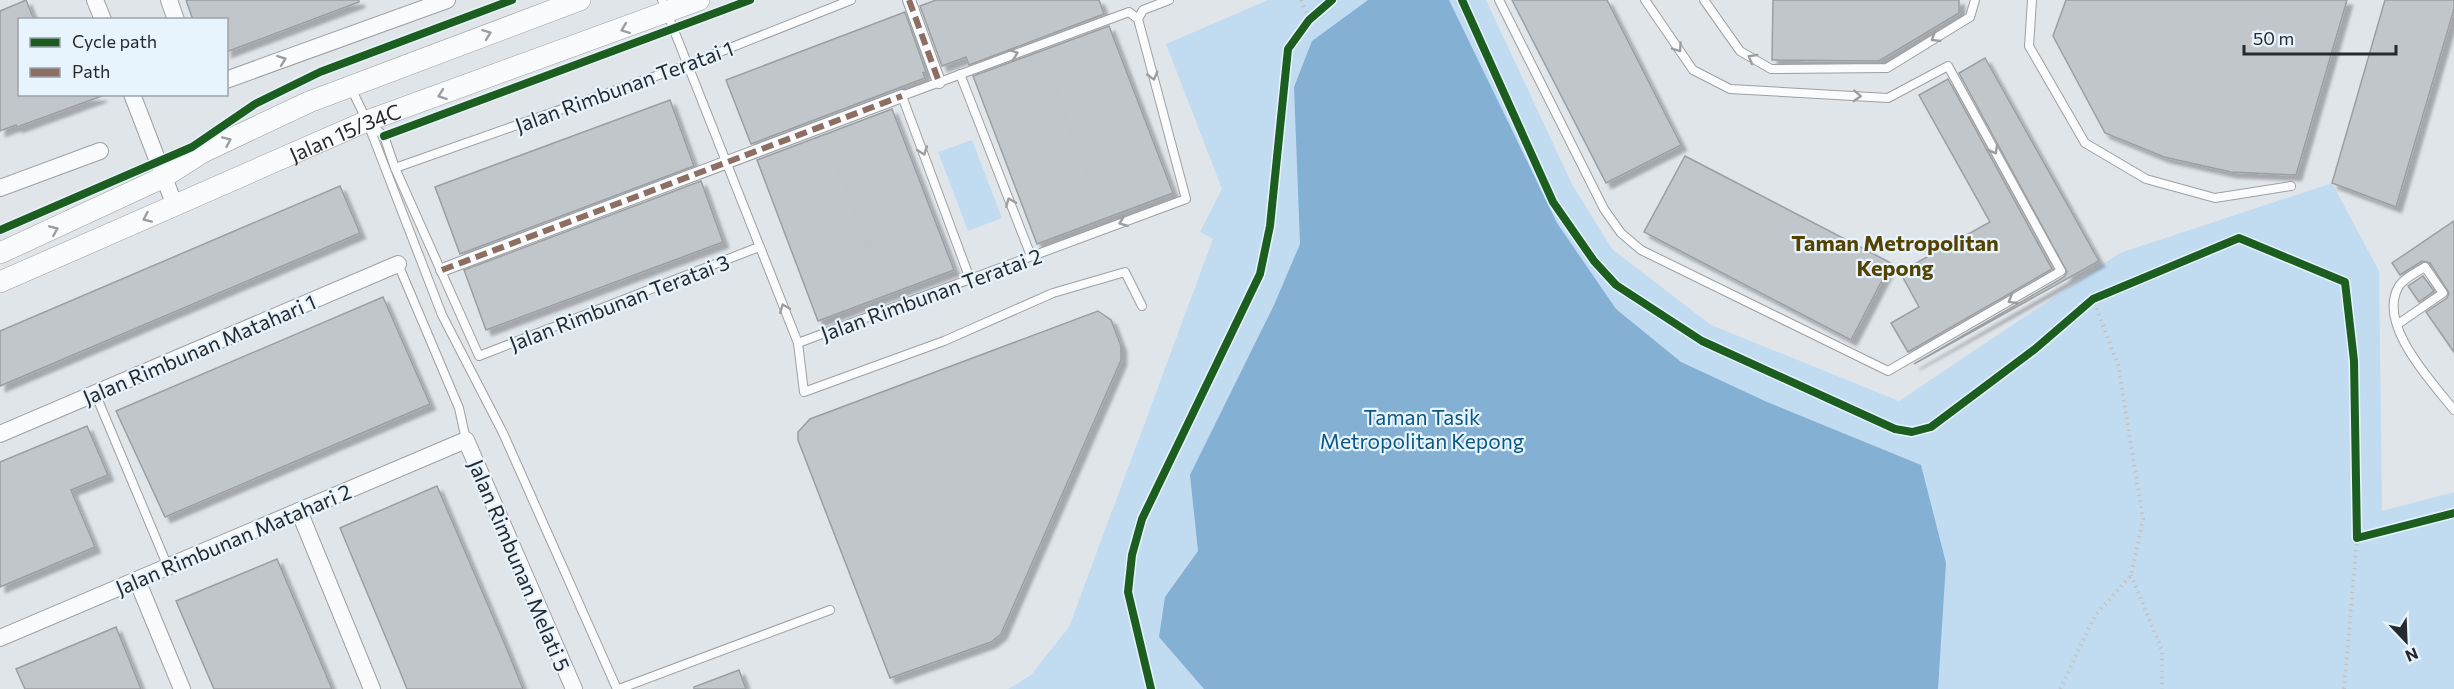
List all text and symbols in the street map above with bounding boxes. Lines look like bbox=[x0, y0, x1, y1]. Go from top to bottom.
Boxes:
legend bbox=[18, 18, 228, 96]
scale bar bbox=[2244, 18, 2396, 56]
one-way arrow bbox=[621, 22, 632, 34]
text: 50 m bbox=[2253, 27, 2294, 49]
one-way arrow bbox=[481, 29, 492, 42]
text: Cycle path bbox=[72, 30, 157, 52]
one-way arrow bbox=[1931, 31, 1941, 43]
street label: Jalan Rimbunan Teratai 1 bbox=[511, 35, 737, 137]
one-way arrow bbox=[1671, 41, 1682, 52]
one-way arrow bbox=[1008, 48, 1019, 61]
one-way arrow bbox=[1748, 53, 1758, 65]
one-way arrow bbox=[276, 54, 286, 67]
text: Path bbox=[72, 60, 110, 82]
one-way arrow bbox=[1146, 70, 1158, 81]
one-way arrow bbox=[437, 87, 448, 100]
one-way arrow bbox=[1852, 90, 1861, 103]
street label: Jalan 15/34C bbox=[285, 97, 404, 166]
one-way arrow bbox=[221, 136, 232, 148]
one-way arrow bbox=[1987, 144, 1998, 154]
one-way arrow bbox=[915, 145, 928, 155]
one-way arrow bbox=[1005, 197, 1017, 208]
one-way arrow bbox=[142, 211, 153, 223]
one-way arrow bbox=[1118, 215, 1129, 227]
one-way arrow bbox=[47, 225, 58, 237]
district label: Taman Metropolitan Kepong bbox=[1791, 229, 1999, 281]
street label: Jalan Rimbunan Teratai 2 bbox=[817, 242, 1045, 346]
street label: Jalan Rimbunan Teratai 3 bbox=[506, 248, 732, 356]
street label: Jalan Rimbunan Matahari 1 bbox=[79, 289, 319, 409]
one-way arrow bbox=[2008, 293, 2018, 304]
one-way arrow bbox=[779, 304, 791, 315]
park label: Taman Tasik Metropolitan Kepong bbox=[1320, 404, 1524, 453]
street label: Jalan Rimbunan Melati 5 bbox=[464, 455, 576, 675]
street label: Jalan Rimbunan Matahari 2 bbox=[111, 478, 355, 600]
north arrow bbox=[2376, 611, 2436, 671]
text: N bbox=[2403, 644, 2421, 666]

